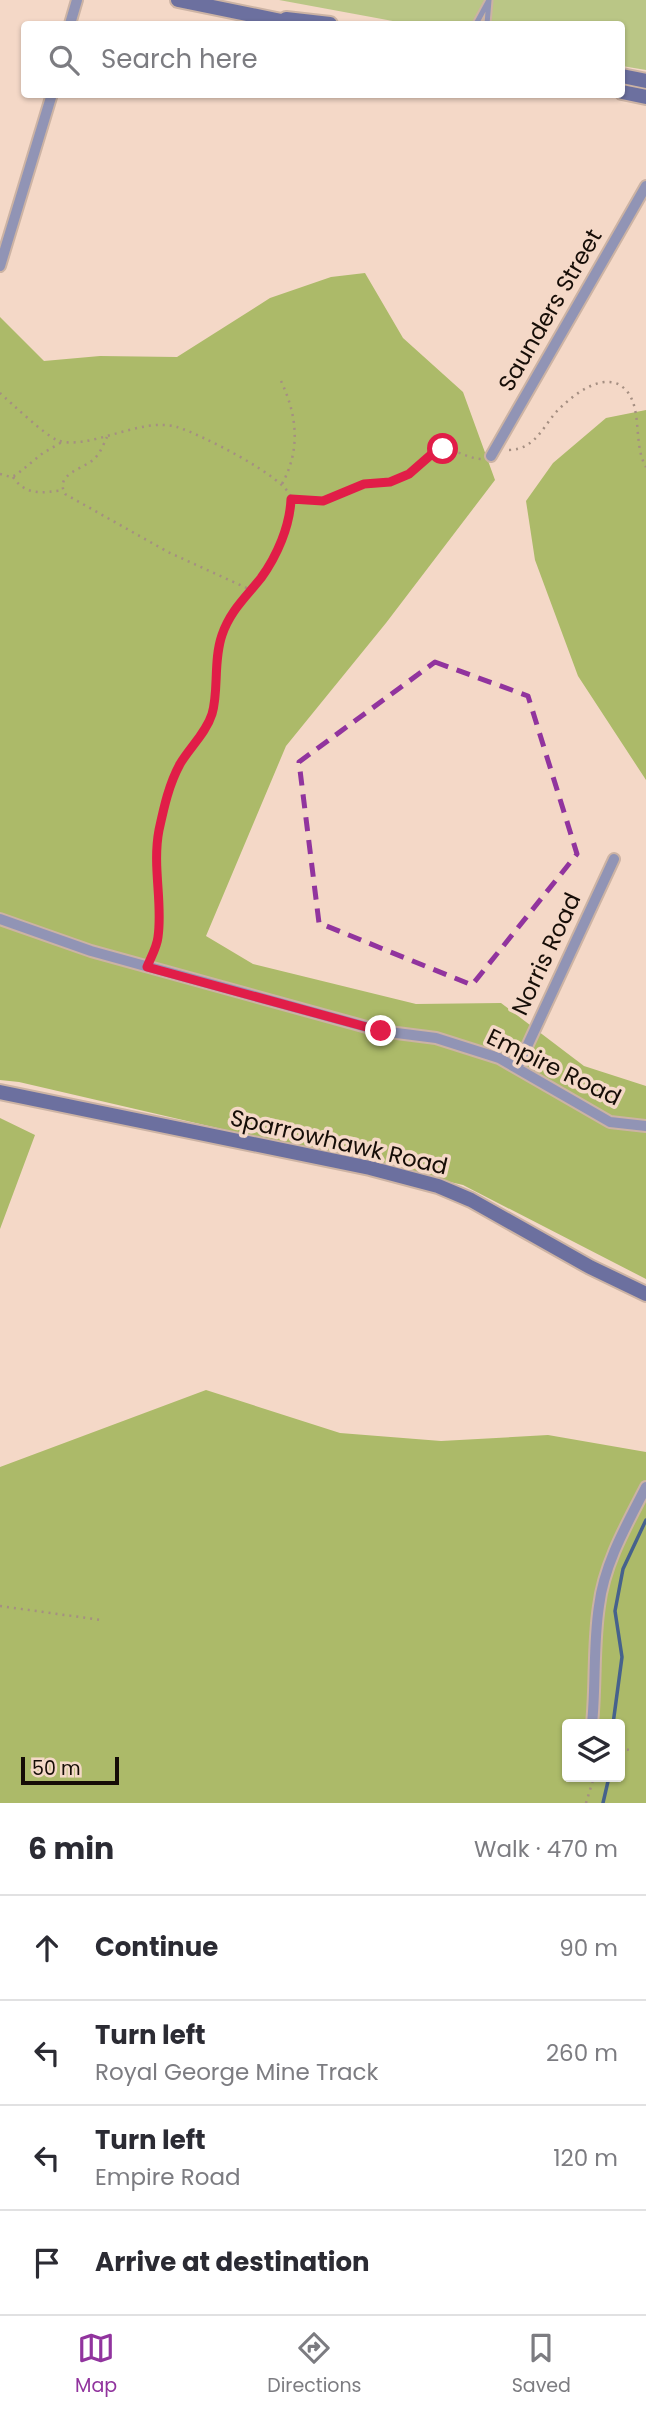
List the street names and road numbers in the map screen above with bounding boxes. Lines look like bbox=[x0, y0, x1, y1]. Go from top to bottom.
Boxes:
street label: Saunders Street bbox=[491, 223, 609, 397]
street label: Norris Road bbox=[504, 888, 588, 1020]
street label: Empire Road bbox=[482, 1021, 626, 1113]
street label: Sparrowhawk Road bbox=[227, 1101, 451, 1183]

